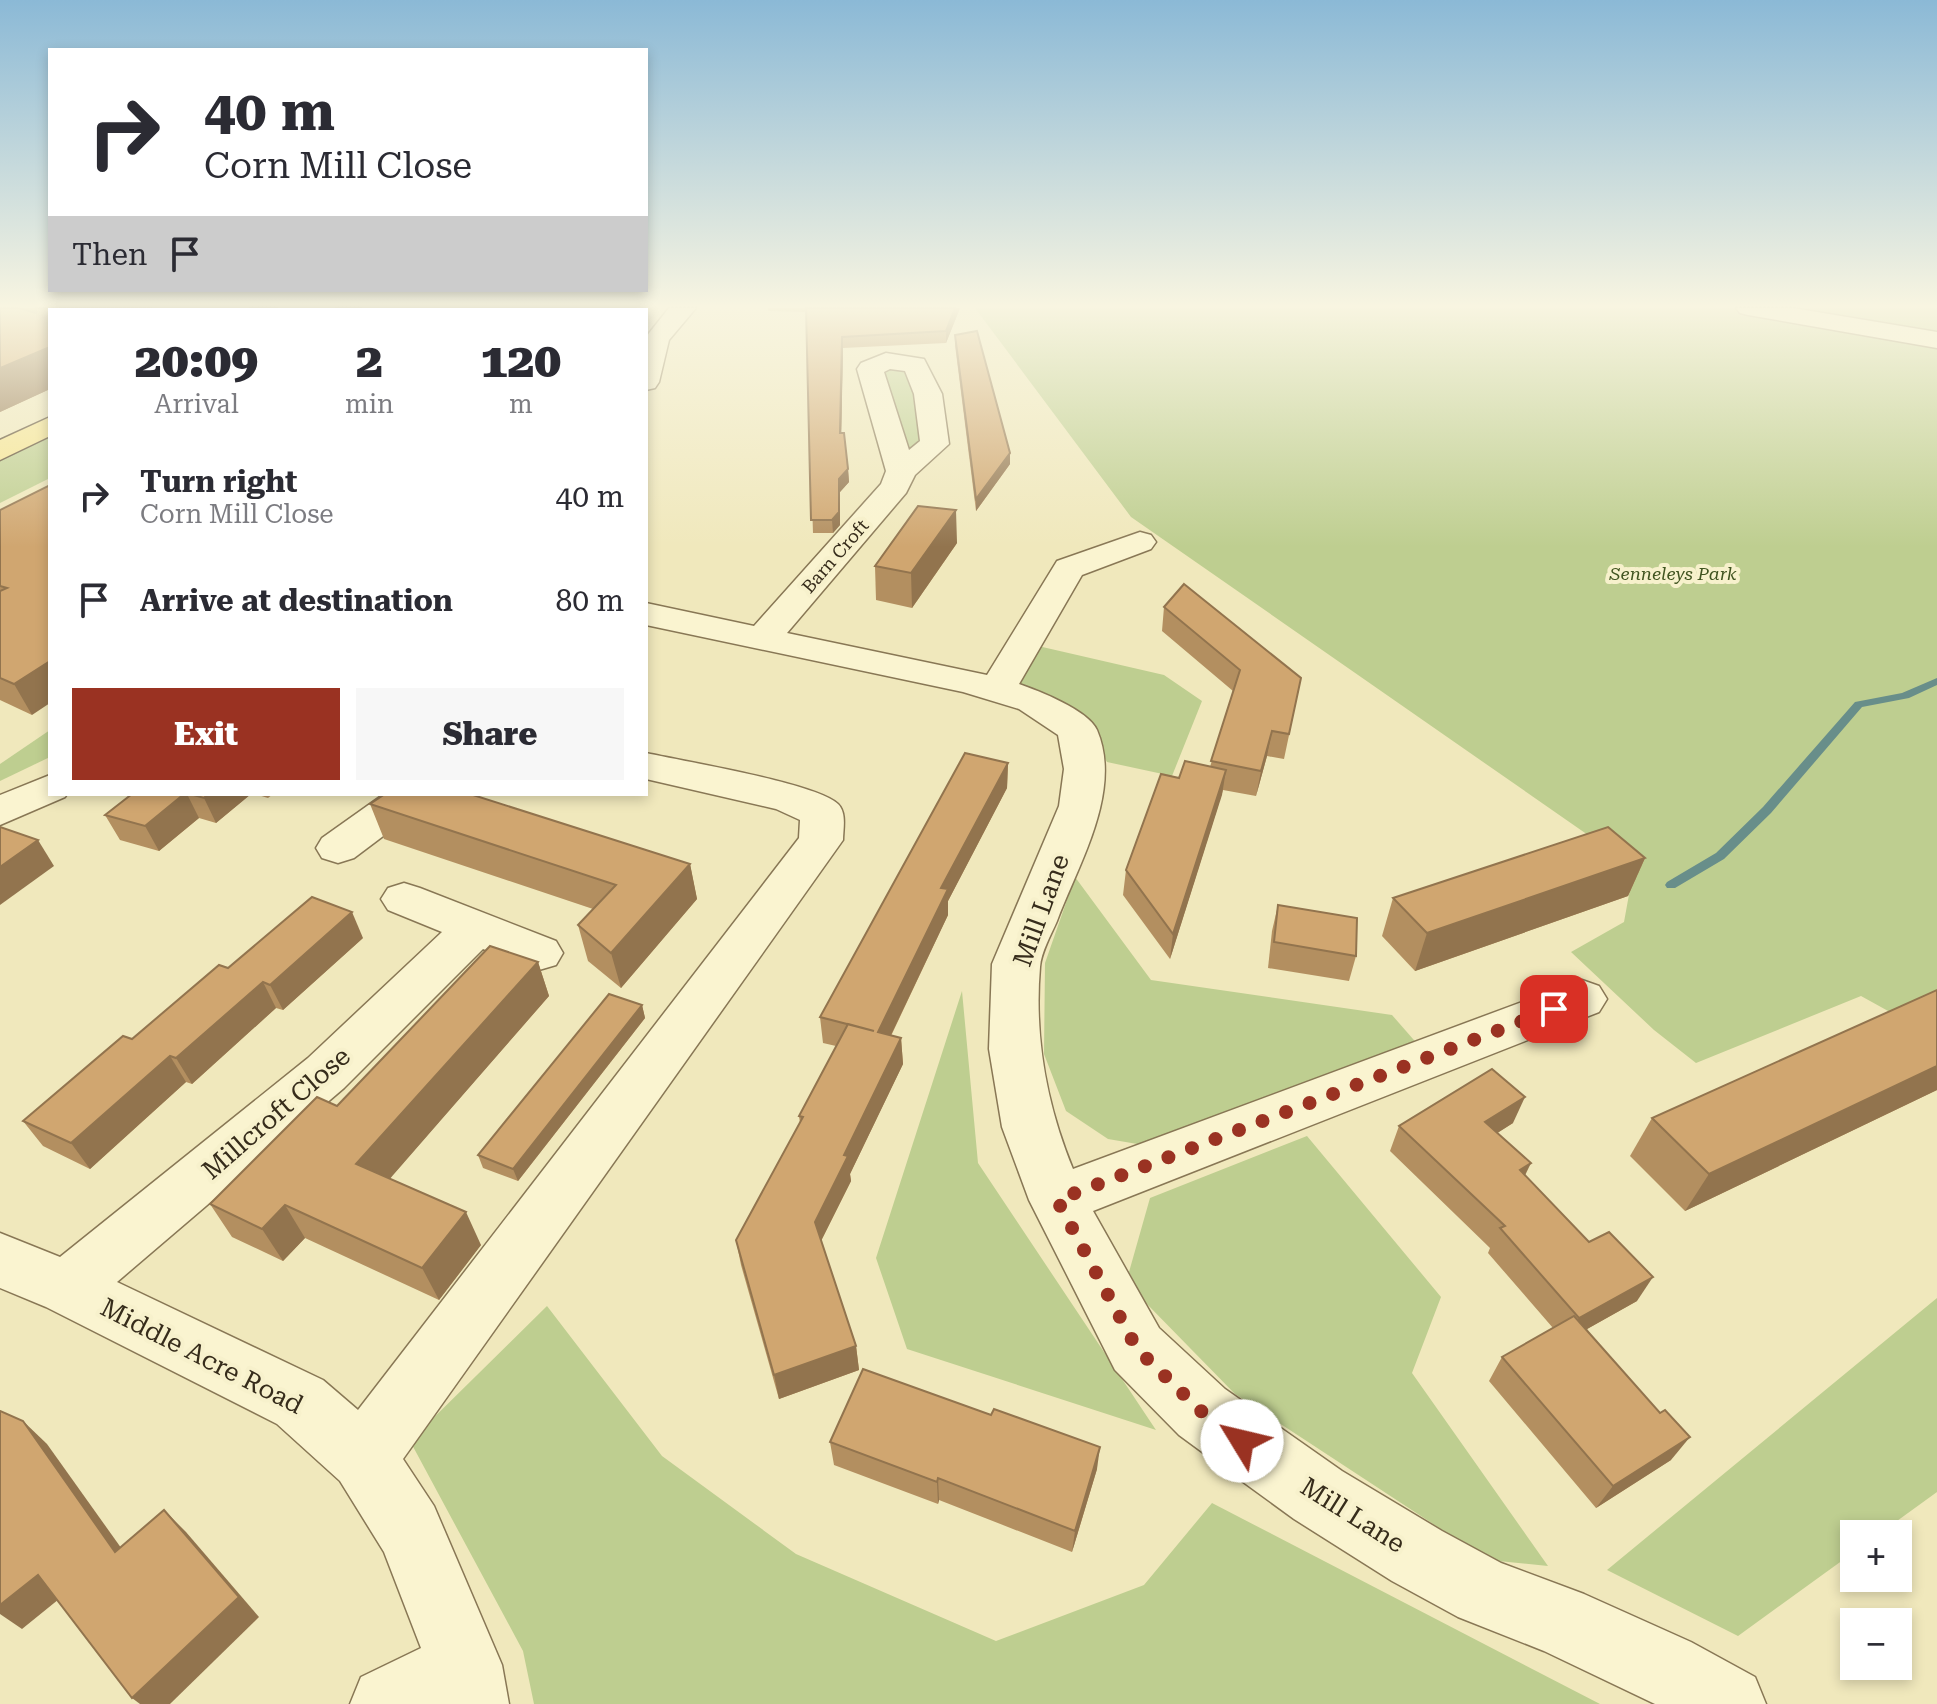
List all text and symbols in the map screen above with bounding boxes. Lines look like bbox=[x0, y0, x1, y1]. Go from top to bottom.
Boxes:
text: 40 m bbox=[204, 78, 335, 144]
icon: right bbox=[72, 80, 176, 184]
text: Corn Mill Close bbox=[204, 145, 472, 187]
icon: arrive bbox=[163, 232, 207, 276]
text: Then bbox=[72, 237, 147, 272]
text: 20:09 bbox=[135, 333, 258, 389]
text: 2 bbox=[356, 333, 383, 389]
text: 120 bbox=[481, 333, 561, 389]
text: Arrival bbox=[154, 389, 239, 419]
text: min bbox=[345, 389, 394, 419]
text: m bbox=[509, 389, 533, 419]
text: Turn right bbox=[140, 464, 297, 499]
icon: right bbox=[72, 474, 116, 518]
text: 40 m bbox=[555, 479, 624, 514]
text: Corn Mill Close bbox=[140, 499, 334, 529]
street label: Barn Croft bbox=[797, 515, 873, 597]
park label: Senneleys Park bbox=[1608, 563, 1737, 584]
icon: arrive bbox=[72, 578, 116, 622]
text: Arrive at destination bbox=[140, 583, 453, 618]
text: 80 m bbox=[555, 583, 624, 618]
button: Exit bbox=[72, 688, 340, 780]
button: Share bbox=[356, 688, 624, 780]
street label: Mill Lane bbox=[1007, 850, 1075, 970]
pin bbox=[1520, 975, 1588, 1043]
icon: arrive bbox=[1532, 987, 1576, 1031]
street label: Millcroft Close bbox=[196, 1041, 356, 1185]
street label: Middle Acre Road bbox=[96, 1292, 309, 1420]
position arrow bbox=[1200, 1399, 1284, 1483]
street label: Mill Lane bbox=[1295, 1471, 1411, 1559]
map controls bbox=[1840, 1520, 1912, 1680]
button: + bbox=[1840, 1520, 1912, 1592]
button: − bbox=[1840, 1608, 1912, 1680]

